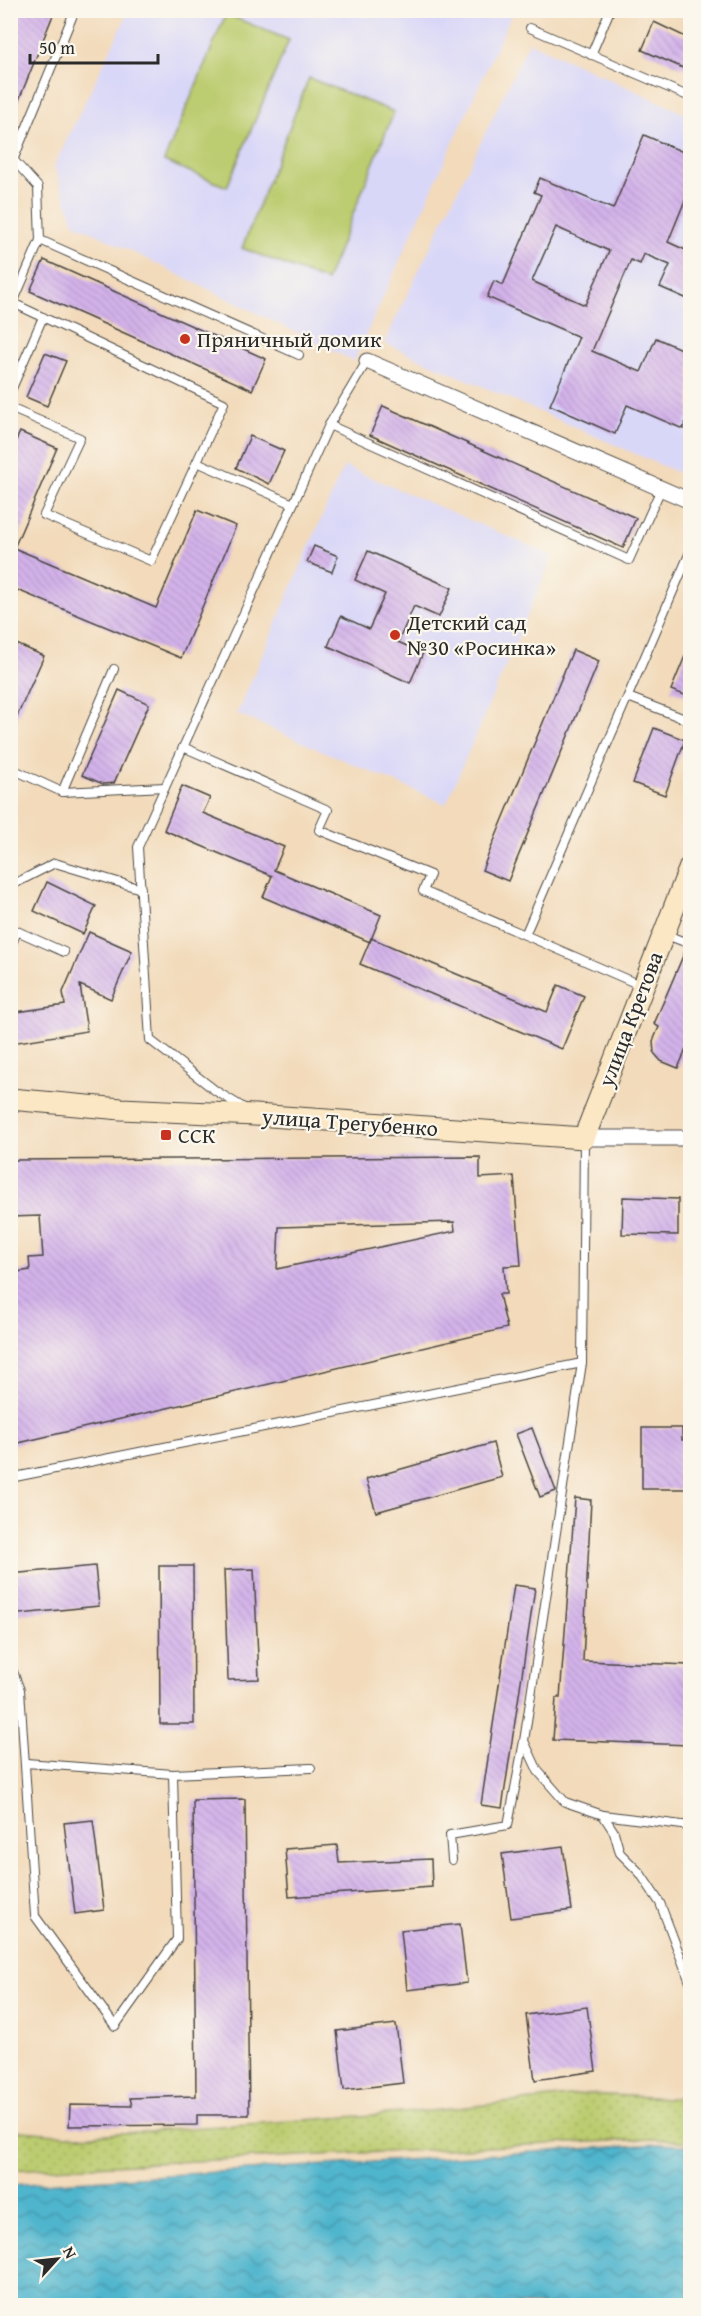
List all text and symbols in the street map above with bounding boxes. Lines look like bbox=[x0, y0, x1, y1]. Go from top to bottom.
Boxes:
scale bar bbox=[30, 27, 158, 65]
text: 50 m bbox=[39, 34, 75, 61]
place label: Пряничный домик bbox=[197, 323, 382, 355]
marker: Пряничный домик bbox=[178, 332, 192, 346]
place label: Детский сад №30 «Росинка» bbox=[406, 606, 556, 663]
marker: Детский сад №30 «Росинка» bbox=[388, 628, 402, 642]
street label: улица Кретова bbox=[589, 946, 671, 1092]
street label: улица Трегубенко bbox=[260, 1100, 439, 1144]
place label: ССК bbox=[178, 1119, 216, 1151]
marker: ССК bbox=[159, 1128, 173, 1142]
north arrow bbox=[27, 2229, 87, 2289]
text: N bbox=[57, 2242, 84, 2263]

